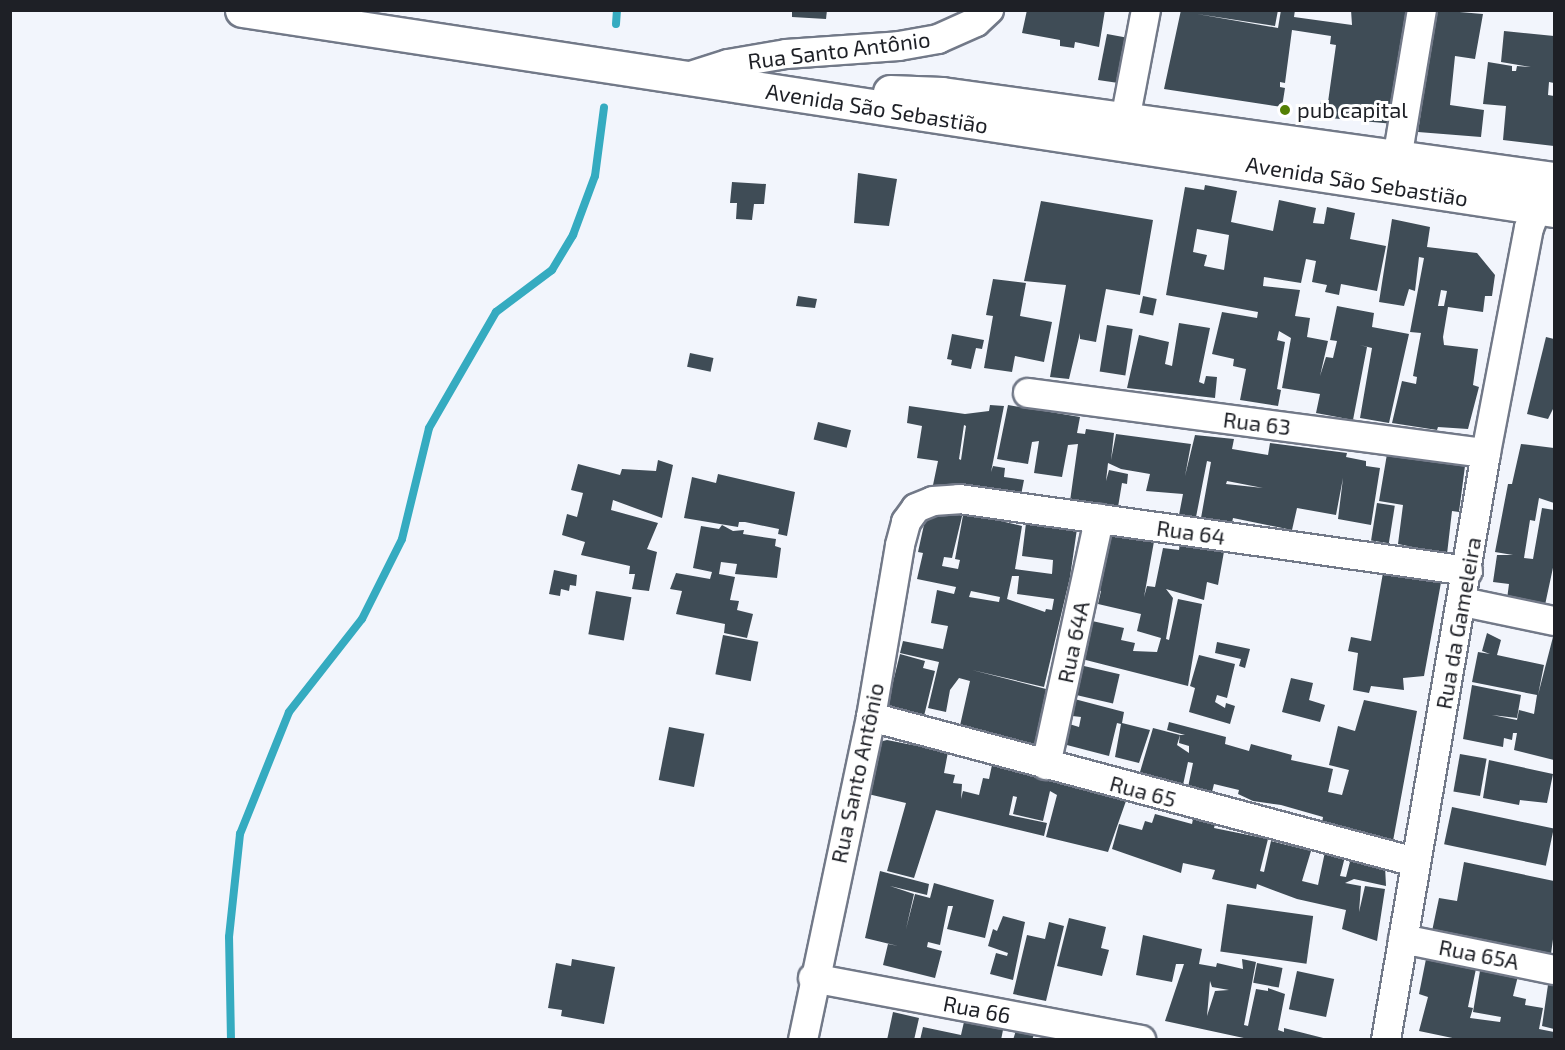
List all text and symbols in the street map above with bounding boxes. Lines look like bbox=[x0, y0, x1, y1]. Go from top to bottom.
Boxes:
street label: Rua Santo Antônio bbox=[746, 26, 932, 74]
street label: Avenida São Sebastião bbox=[764, 77, 990, 139]
place label: pub capital bbox=[1297, 97, 1408, 123]
marker: pub capital bbox=[1278, 103, 1292, 117]
street label: Avenida São Sebastião bbox=[1244, 150, 1470, 212]
street label: Rua 63 bbox=[1222, 406, 1292, 440]
street label: Rua 64 bbox=[1155, 514, 1227, 550]
street label: Rua da Gameleira bbox=[1430, 535, 1486, 711]
street label: Rua 64A bbox=[1051, 599, 1095, 685]
street label: Rua Santo Antônio bbox=[825, 680, 889, 866]
street label: Rua 65 bbox=[1107, 770, 1179, 812]
street label: Rua 65A bbox=[1437, 933, 1521, 975]
street label: Rua 66 bbox=[941, 990, 1013, 1028]

